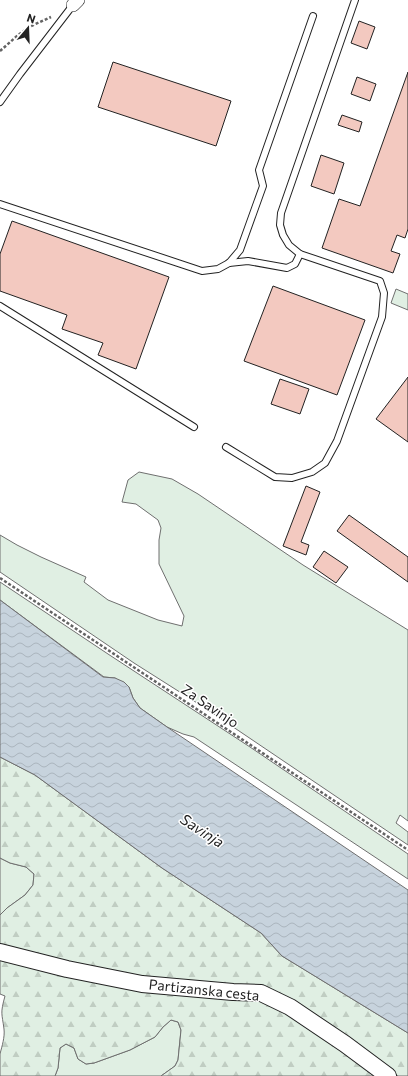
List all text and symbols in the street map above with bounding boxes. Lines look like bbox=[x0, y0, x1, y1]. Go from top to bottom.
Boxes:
north arrow bbox=[8, 8, 48, 48]
text: N bbox=[25, 11, 37, 26]
street label: Za Savinjo bbox=[178, 680, 242, 731]
water label: Savinja bbox=[177, 810, 228, 851]
street label: Partizanska cesta bbox=[148, 975, 260, 1004]

